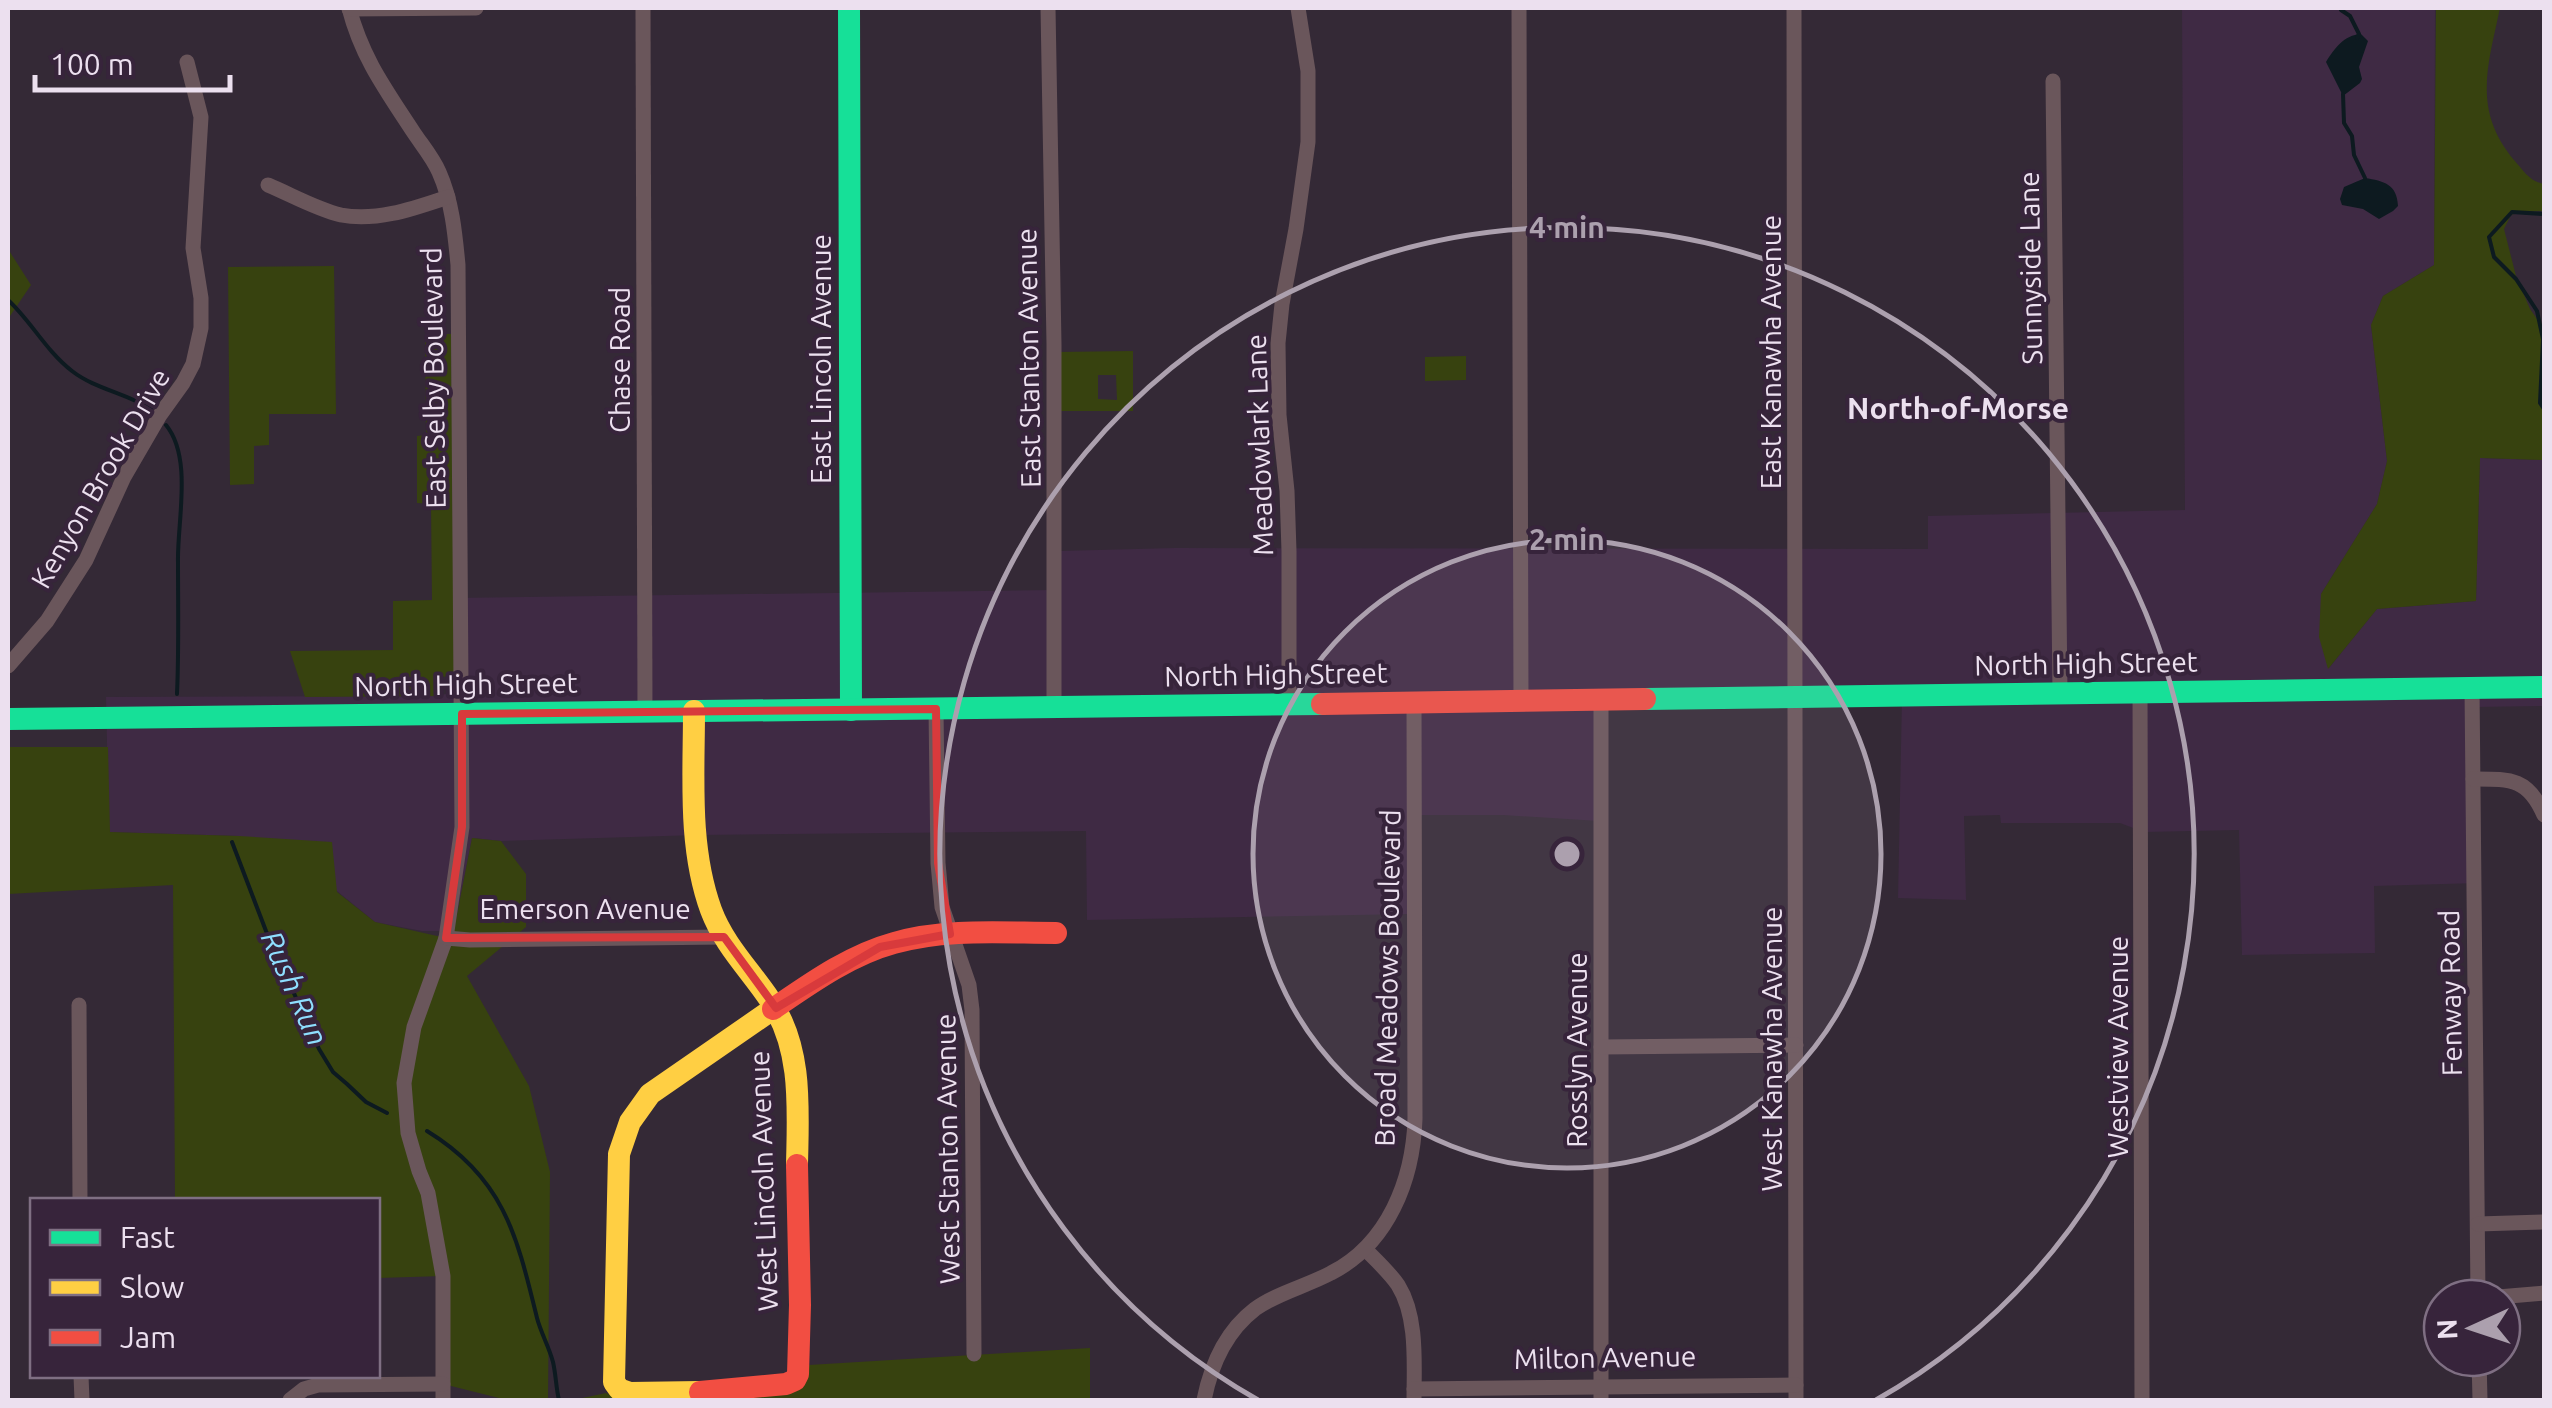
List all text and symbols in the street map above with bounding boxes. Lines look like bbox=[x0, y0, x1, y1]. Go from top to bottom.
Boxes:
scale bar bbox=[35, 30, 230, 92]
text: 100 m bbox=[50, 47, 134, 81]
street label: Sunnyside Lane bbox=[2013, 171, 2047, 365]
text: 4 min bbox=[1529, 210, 1605, 244]
street label: East Kanawha Avenue bbox=[1755, 215, 1786, 489]
street label: East Stanton Avenue bbox=[1010, 228, 1046, 488]
street label: East Lincoln Avenue bbox=[805, 234, 836, 484]
street label: East Selby Boulevard bbox=[415, 247, 451, 509]
street label: Chase Road bbox=[604, 287, 635, 433]
street label: Meadowlark Lane bbox=[1240, 334, 1278, 556]
street label: Kenyon Brook Drive bbox=[25, 363, 175, 593]
district label: North-of-Morse bbox=[1847, 391, 2069, 425]
text: 2 min bbox=[1529, 522, 1605, 556]
street label: North High Street bbox=[1974, 646, 2198, 680]
street label: North High Street bbox=[1164, 657, 1388, 691]
street label: North High Street bbox=[354, 667, 578, 701]
street label: Broad Meadows Boulevard bbox=[1369, 809, 1405, 1147]
centre of rings bbox=[1549, 836, 1585, 872]
street label: Emerson Avenue bbox=[479, 893, 691, 924]
street label: West Kanawha Avenue bbox=[1756, 906, 1787, 1192]
street label: Fenway Road bbox=[2433, 909, 2467, 1077]
water label: Rush Run bbox=[255, 925, 335, 1051]
street label: Westview Avenue bbox=[2102, 936, 2133, 1158]
street label: Rosslyn Avenue bbox=[1561, 952, 1592, 1148]
street label: West Stanton Avenue bbox=[929, 1013, 965, 1285]
street label: West Lincoln Avenue bbox=[743, 1050, 783, 1312]
legend bbox=[30, 1198, 380, 1378]
text: Fast bbox=[120, 1220, 175, 1254]
text: Slow bbox=[120, 1270, 184, 1304]
north arrow bbox=[2422, 1278, 2522, 1378]
text: N bbox=[2431, 1318, 2463, 1341]
text: Jam bbox=[120, 1320, 176, 1354]
street label: Milton Avenue bbox=[1513, 1340, 1697, 1374]

